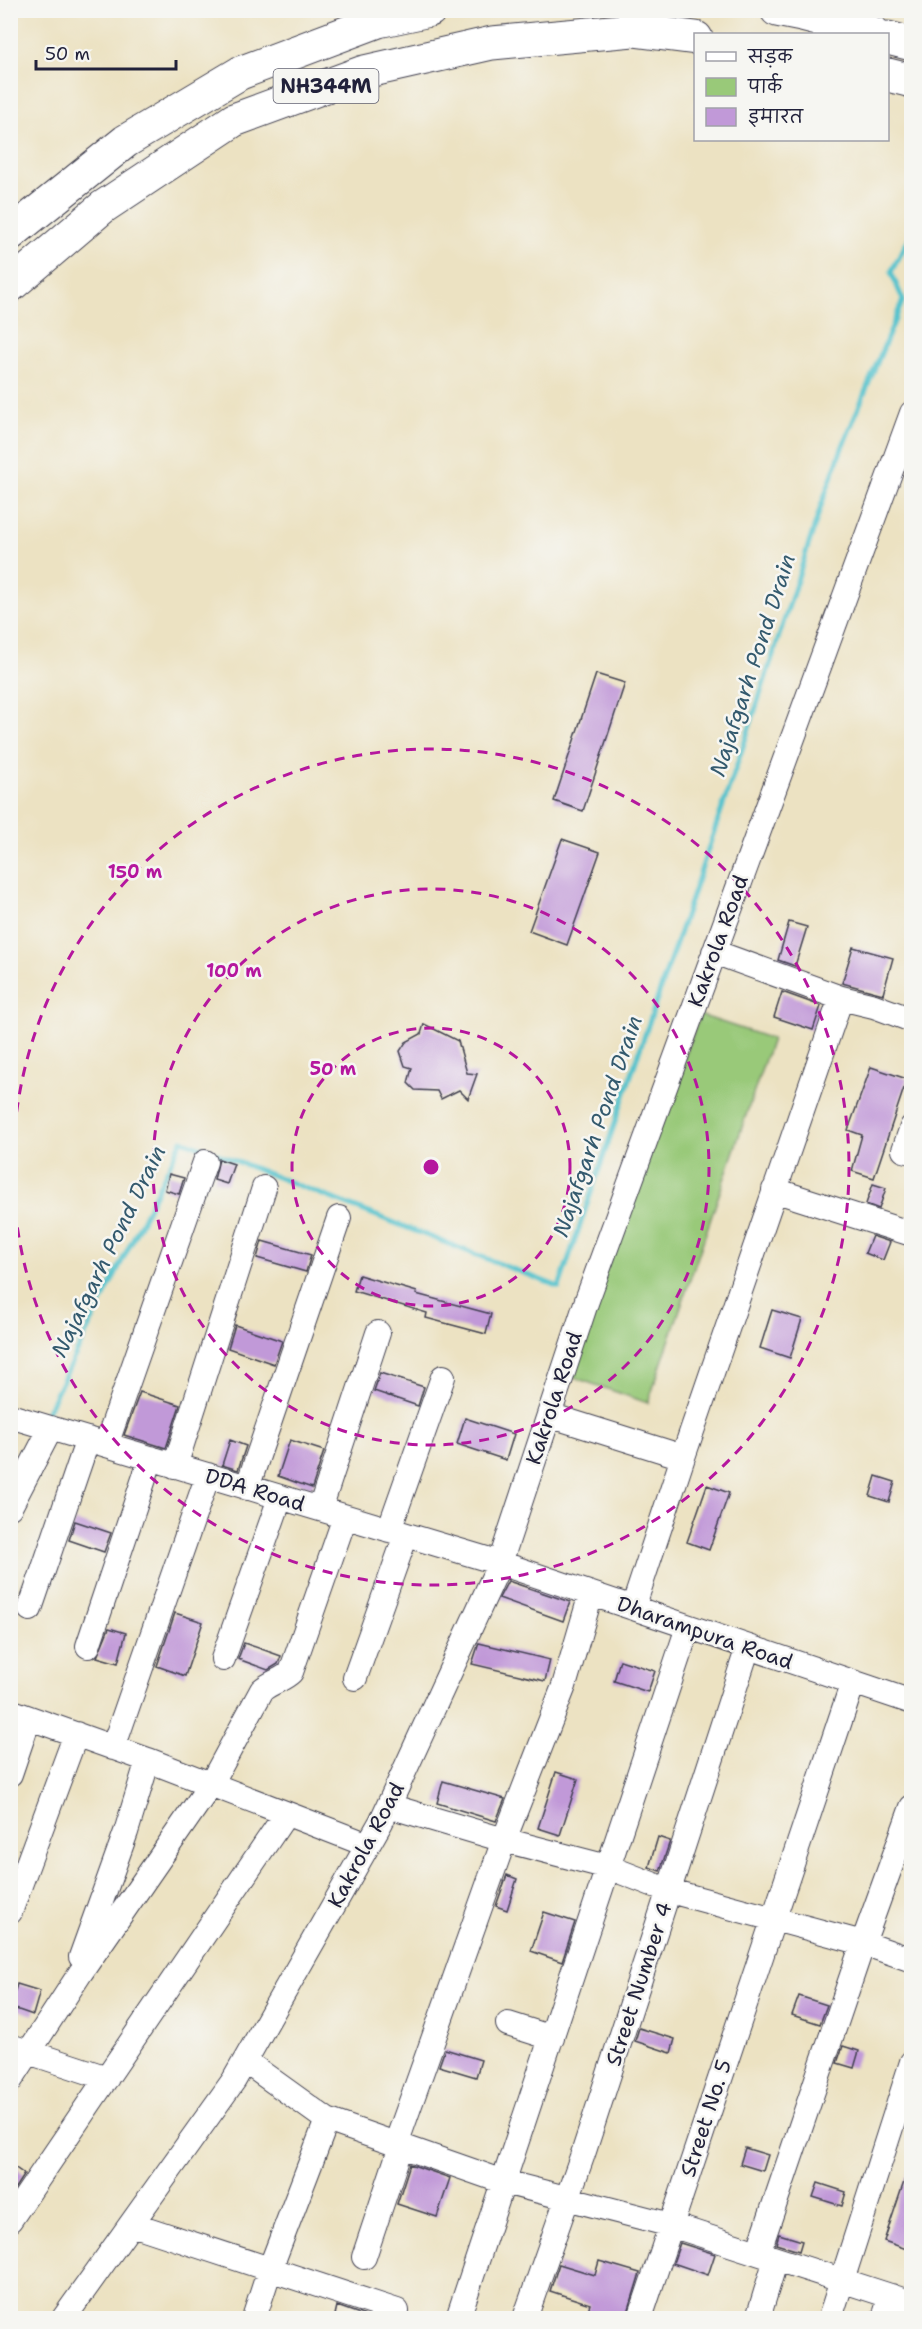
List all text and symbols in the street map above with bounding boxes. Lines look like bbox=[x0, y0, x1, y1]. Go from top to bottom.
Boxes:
scale bar bbox=[36, 33, 176, 71]
legend bbox=[694, 33, 889, 141]
text: 50 m bbox=[45, 42, 90, 66]
text: सड़क bbox=[747, 45, 793, 69]
road number: NH344M bbox=[274, 69, 378, 103]
text: पार्क bbox=[747, 73, 783, 99]
text: इमारत bbox=[748, 105, 804, 129]
water label: Najafgarh Pond Drain bbox=[703, 550, 802, 780]
text: 150 m bbox=[108, 860, 163, 884]
street label: Kakrola Road bbox=[681, 871, 755, 1011]
text: 100 m bbox=[206, 959, 262, 983]
water label: Najafgarh Pond Drain bbox=[546, 1012, 649, 1241]
text: 50 m bbox=[310, 1057, 357, 1081]
water label: Najafgarh Pond Drain bbox=[45, 1140, 172, 1362]
centre of rings bbox=[421, 1157, 441, 1177]
street label: Kakrola Road bbox=[519, 1328, 589, 1468]
street label: DDA Road bbox=[202, 1462, 308, 1518]
street label: Dharampura Road bbox=[613, 1590, 797, 1676]
street label: Kakrola Road bbox=[321, 1777, 411, 1913]
street label: Street Number 4 bbox=[599, 1899, 679, 2069]
street label: Street No. 5 bbox=[674, 2056, 738, 2180]

